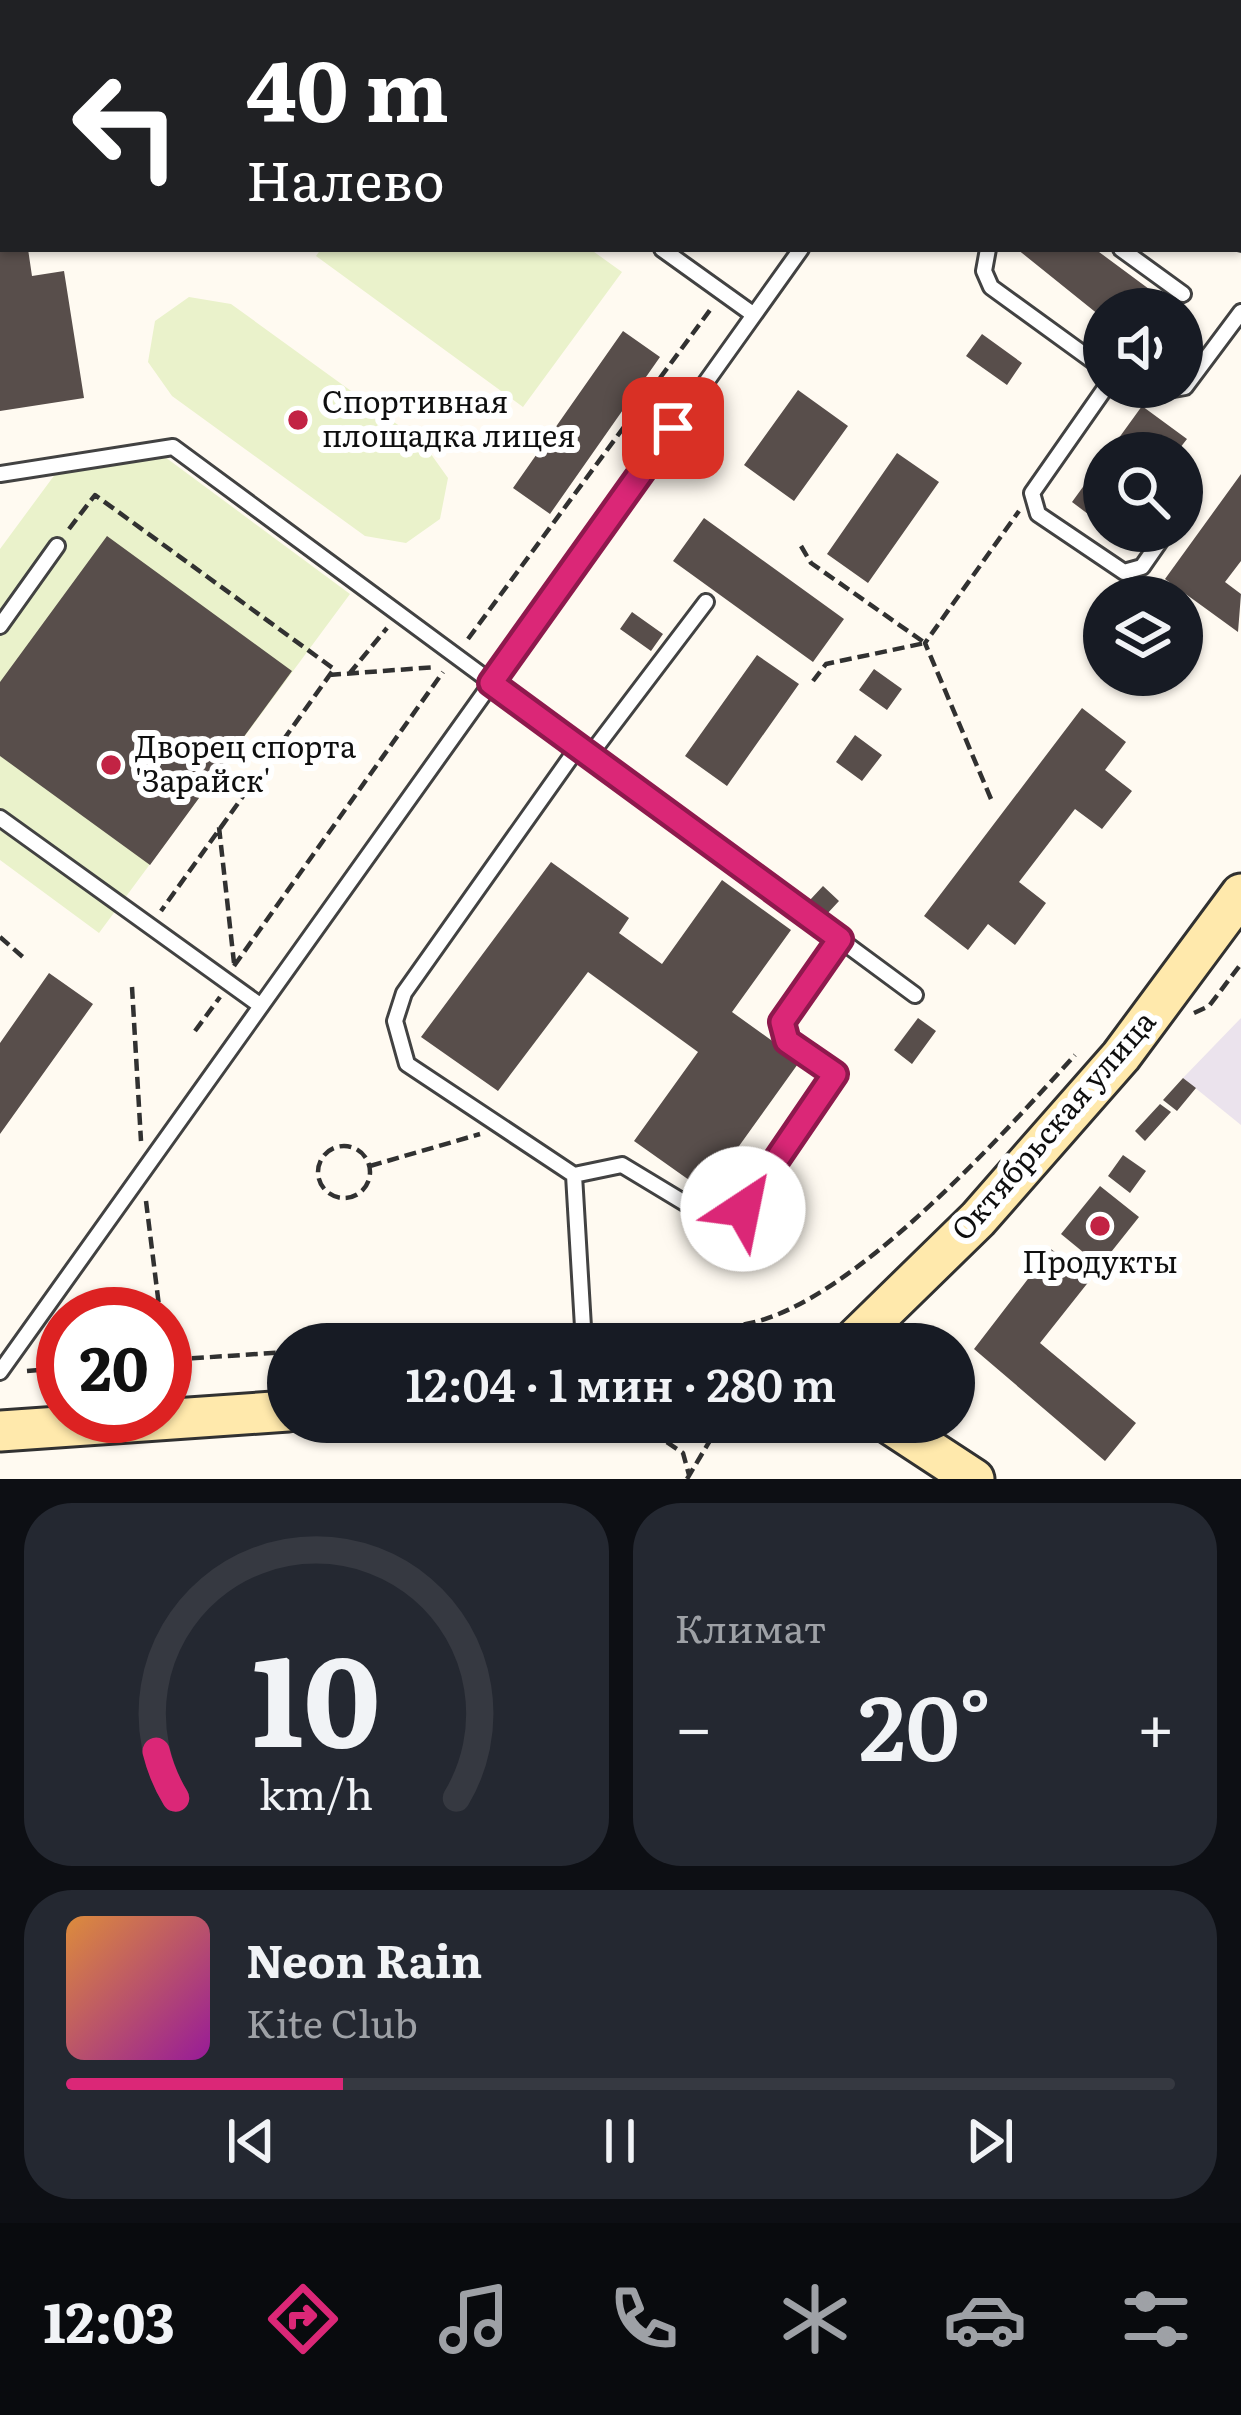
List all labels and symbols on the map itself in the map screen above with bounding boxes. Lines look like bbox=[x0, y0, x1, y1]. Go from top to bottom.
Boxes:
pin bbox=[622, 377, 724, 479]
place label: Спортивная площадка лицея bbox=[322, 378, 575, 456]
marker: Спортивная площадка лицея bbox=[285, 407, 311, 433]
place label: Дворец спорта 'Зарайск' bbox=[135, 723, 357, 801]
marker: Дворец спорта 'Зарайск' bbox=[98, 752, 124, 778]
street label: Октябрьская улица bbox=[939, 999, 1165, 1249]
position arrow bbox=[680, 1146, 806, 1272]
marker: Продукты bbox=[1087, 1213, 1113, 1239]
place label: Продукты bbox=[1022, 1238, 1178, 1282]
speed limit sign: 20 bbox=[36, 1287, 192, 1443]

